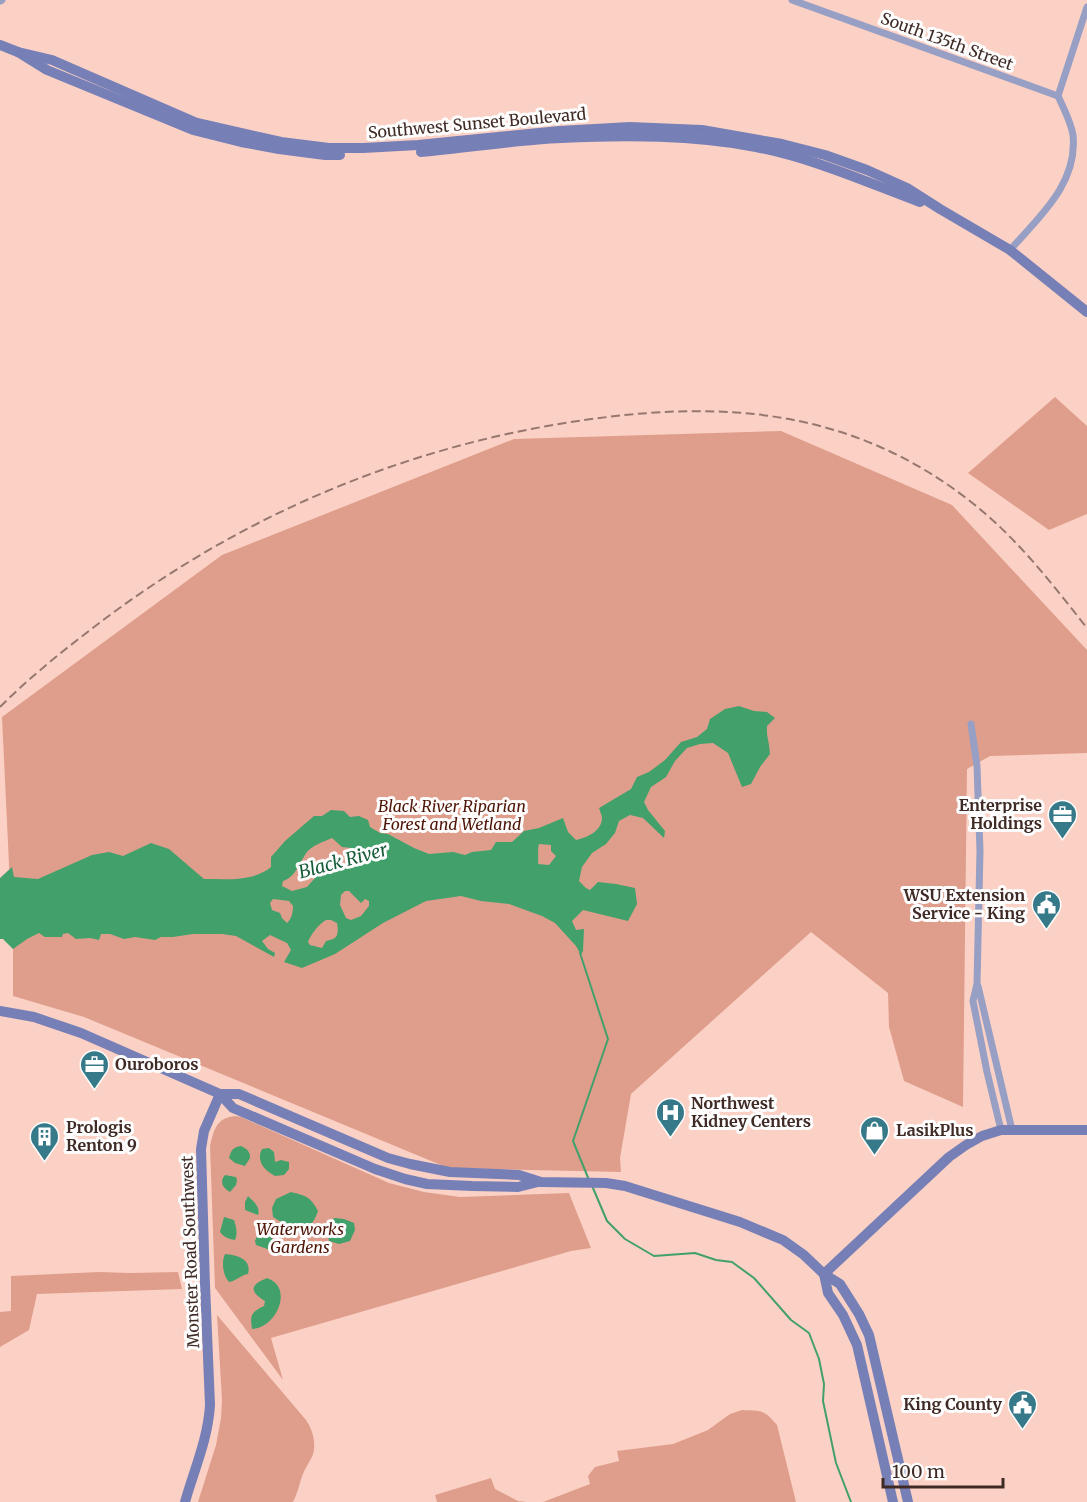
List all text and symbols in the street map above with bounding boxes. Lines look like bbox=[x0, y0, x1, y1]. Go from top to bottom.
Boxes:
street label: South 135th Street bbox=[878, 8, 1017, 75]
street label: Southwest Sunset Boulevard bbox=[367, 103, 587, 143]
place label: Enterprise Holdings bbox=[959, 795, 1042, 833]
park label: Black River Riparian Forest and Wetland bbox=[378, 796, 526, 834]
office icon: Enterprise Holdings bbox=[1047, 798, 1079, 840]
water label: Black River bbox=[296, 837, 391, 883]
place label: WSU Extension Service - King bbox=[903, 885, 1025, 923]
public building icon: WSU Extension Service - King bbox=[1030, 888, 1062, 930]
office icon: Ouroboros bbox=[78, 1048, 110, 1090]
place label: Ouroboros bbox=[115, 1054, 198, 1074]
place label: Northwest Kidney Centers bbox=[691, 1093, 811, 1131]
hospital icon: Northwest Kidney Centers bbox=[654, 1096, 686, 1138]
shop icon: LasikPlus bbox=[859, 1114, 891, 1156]
place label: Prologis Renton 9 bbox=[66, 1117, 137, 1155]
building icon: Prologis Renton 9 bbox=[29, 1120, 61, 1162]
place label: LasikPlus bbox=[896, 1120, 973, 1140]
street label: Monster Road Southwest bbox=[177, 1155, 203, 1349]
park label: Waterworks Gardens bbox=[256, 1219, 344, 1257]
public building icon: King County bbox=[1007, 1388, 1039, 1430]
place label: King County bbox=[903, 1394, 1003, 1414]
scale bar bbox=[883, 1451, 1003, 1489]
text: 100 m bbox=[892, 1460, 945, 1483]

